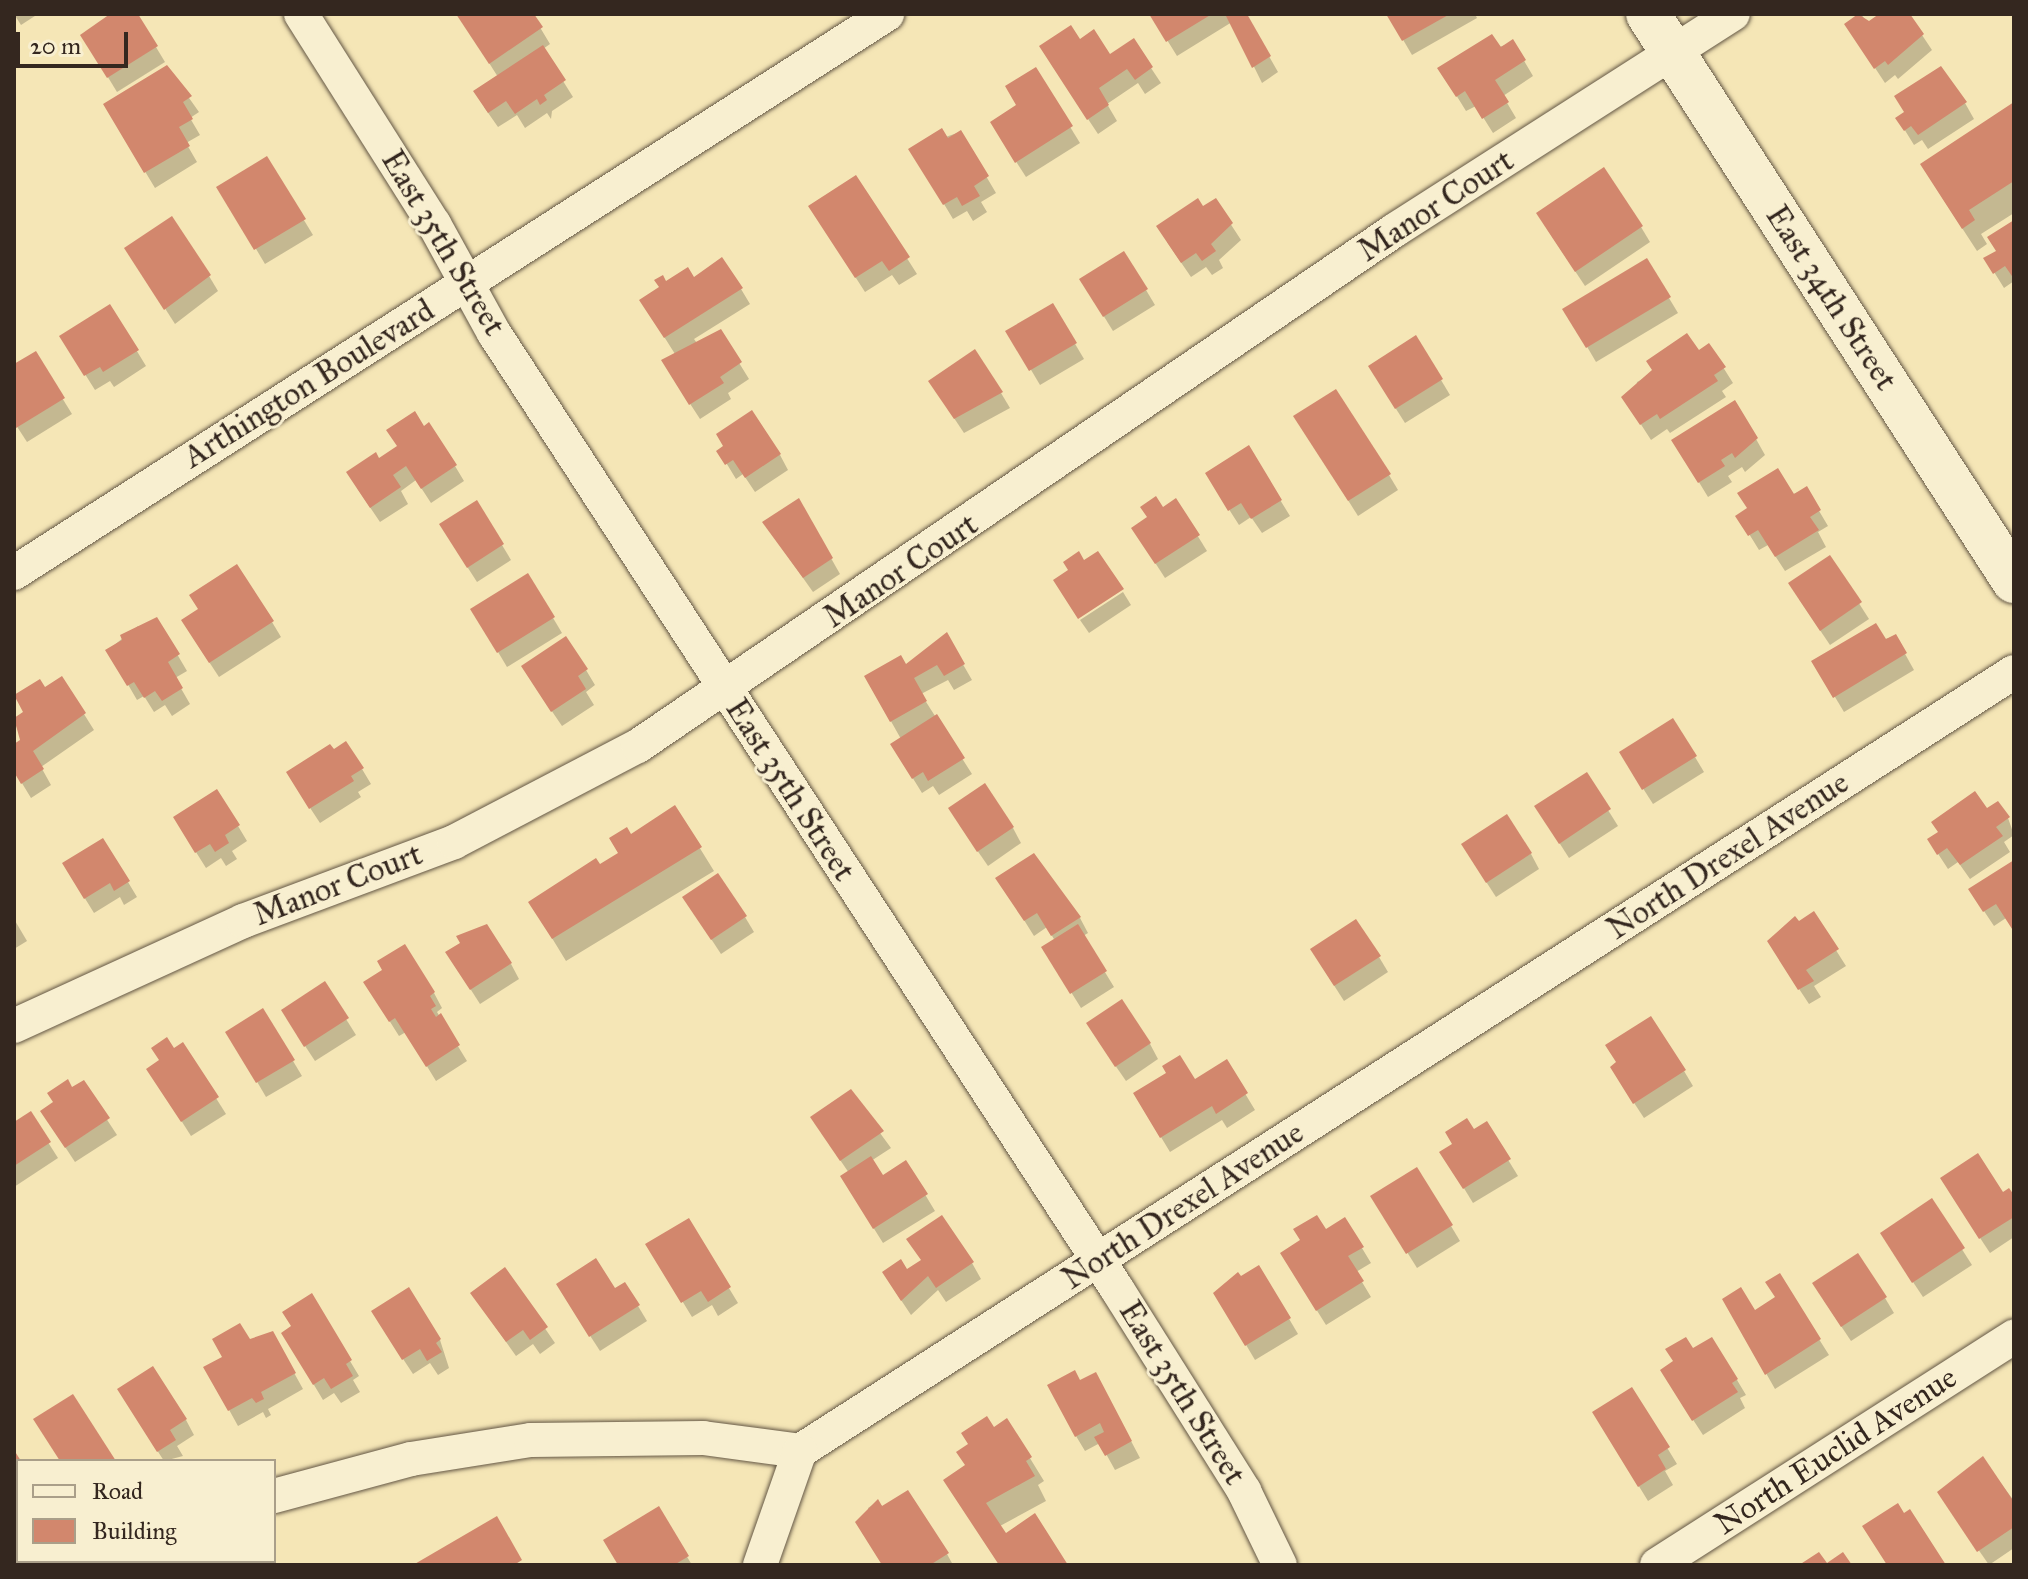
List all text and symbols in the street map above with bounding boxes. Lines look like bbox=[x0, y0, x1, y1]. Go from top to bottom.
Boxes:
scale bar bbox=[20, 16, 132, 66]
text: 20 m bbox=[30, 31, 81, 61]
street label: Manor Court bbox=[1351, 142, 1521, 270]
street label: East 35th Street bbox=[373, 143, 513, 343]
street label: East 34th Street bbox=[1757, 198, 1905, 398]
street label: Arthington Boulevard bbox=[176, 291, 442, 477]
street label: Manor Court bbox=[817, 505, 985, 637]
street label: East 35th Street bbox=[717, 692, 863, 888]
street label: North Drexel Avenue bbox=[1600, 764, 1856, 948]
street label: Manor Court bbox=[248, 835, 428, 935]
street label: North Drexel Avenue bbox=[1055, 1114, 1311, 1298]
street label: East 35th Street bbox=[1110, 1294, 1254, 1492]
street label: North Euclid Avenue bbox=[1708, 1358, 1964, 1544]
legend bbox=[16, 1459, 276, 1563]
text: Road bbox=[92, 1476, 143, 1506]
text: Building bbox=[92, 1516, 177, 1546]

